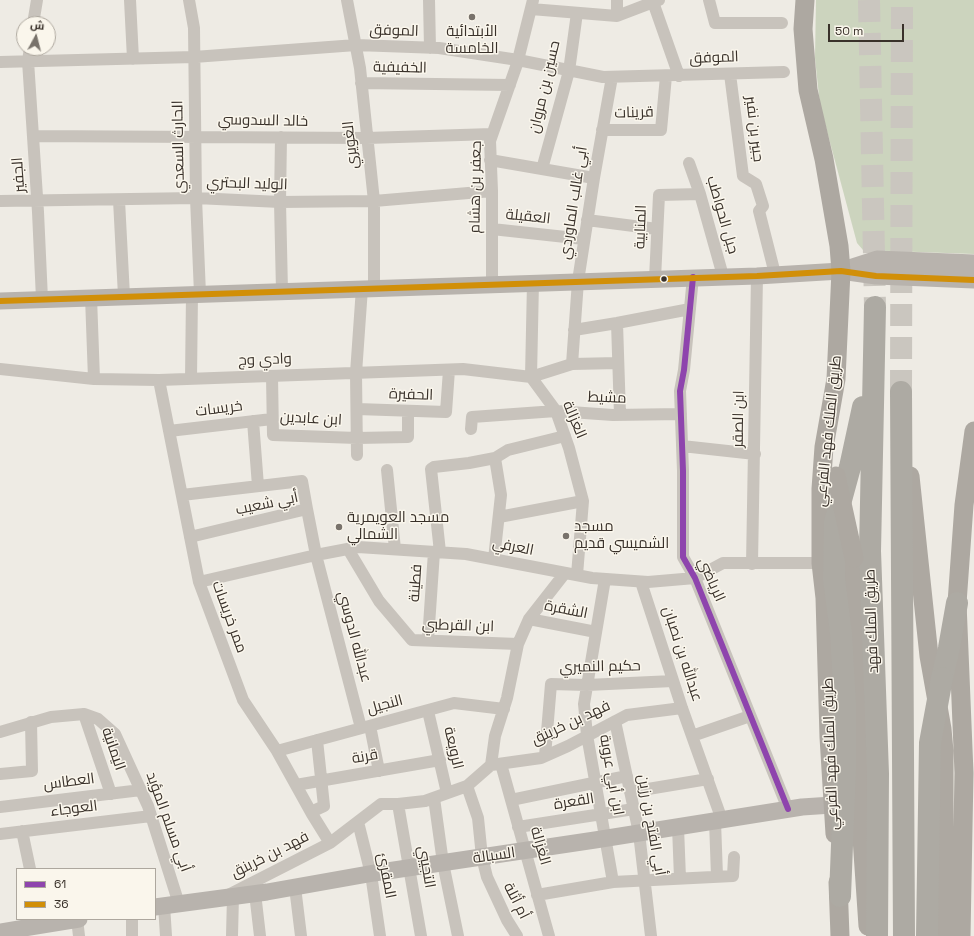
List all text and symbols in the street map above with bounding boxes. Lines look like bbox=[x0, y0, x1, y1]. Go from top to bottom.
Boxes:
marker: الأبتدائية الخامسة bbox=[467, 12, 477, 22]
north arrow bbox=[16, 16, 56, 56]
scale bar bbox=[830, 16, 906, 42]
text: ش bbox=[29, 17, 45, 33]
street label: الموفق bbox=[369, 21, 419, 41]
place label: الأبتدائية الخامسة bbox=[446, 23, 498, 58]
text: 50 m bbox=[835, 23, 863, 39]
street label: حسين بن مروان bbox=[526, 39, 564, 135]
street label: الموفق bbox=[689, 48, 739, 68]
street label: الخفيفية bbox=[373, 59, 427, 77]
street label: جبير بن نفير bbox=[741, 95, 767, 163]
street label: الحارث السعدي bbox=[169, 100, 189, 194]
street label: قرينات bbox=[614, 103, 654, 123]
street label: خالد السدوسي bbox=[218, 111, 308, 131]
street label: الغويري bbox=[340, 120, 362, 170]
street label: جعفر بن هشام bbox=[466, 140, 486, 234]
street label: أبي غالب الماوردي bbox=[556, 145, 592, 261]
street label: الجفير bbox=[9, 157, 29, 193]
street label: الوليد البحتري bbox=[206, 174, 288, 194]
street label: جبل الحواطب bbox=[702, 174, 742, 256]
street label: المنابية bbox=[631, 205, 651, 249]
street label: العقيلة bbox=[505, 206, 551, 228]
unlabelled marker bbox=[659, 274, 669, 284]
street label: وادي وج bbox=[238, 350, 292, 370]
street label: طريق الملك فهد الفرعي bbox=[812, 354, 846, 508]
street label: الحفيرة bbox=[388, 385, 434, 405]
street label: مشيط bbox=[587, 388, 627, 408]
street label: ابن الصقر bbox=[730, 390, 748, 448]
street label: خريسات bbox=[194, 397, 244, 421]
street label: الغزالة bbox=[558, 399, 590, 441]
street label: ابن عابدين bbox=[279, 408, 343, 430]
street label: أبي شعيب bbox=[234, 489, 300, 519]
place label: مسجد العويمرية الشمالي bbox=[347, 509, 449, 544]
place label: مسجد الشميسي قديم bbox=[574, 518, 669, 553]
marker: مسجد العويمرية الشمالي bbox=[334, 522, 344, 532]
marker: مسجد الشميسي قديم bbox=[561, 531, 571, 541]
street label: العرفي bbox=[491, 534, 535, 560]
street label: الرياضي bbox=[693, 555, 729, 605]
street label: فطينة bbox=[406, 564, 426, 602]
street label: طريق الملك فهد bbox=[861, 569, 883, 673]
street label: ممر خريسات bbox=[208, 579, 250, 655]
street label: عبدالله الدوسي bbox=[333, 589, 375, 685]
street label: الشقرة bbox=[543, 597, 589, 623]
street label: عبدالله بن نصبان bbox=[658, 604, 706, 704]
street label: ابن القرطبي bbox=[421, 616, 495, 636]
street label: حكيم النميري bbox=[559, 657, 641, 677]
street label: طريق الملك فهد الفرعي bbox=[819, 678, 843, 830]
street label: النجيل bbox=[365, 692, 405, 718]
street label: فهد بن خرينق bbox=[529, 697, 613, 749]
street label: اليمانية bbox=[97, 725, 129, 773]
street label: الرويعة bbox=[439, 725, 467, 771]
street label: ابن أبي عروبة bbox=[595, 733, 627, 817]
street label: قرنة bbox=[350, 746, 380, 768]
street label: العطاس bbox=[42, 770, 96, 794]
street label: أبي مسلم المؤيد bbox=[142, 770, 194, 874]
street label: أبي الفتح بن رزين bbox=[633, 773, 669, 877]
street label: القعرة bbox=[553, 790, 595, 814]
street label: العوجاء bbox=[49, 797, 99, 821]
street label: الغزالة bbox=[526, 825, 554, 867]
street label: فهد بن خرينق bbox=[228, 828, 312, 882]
street label: التجيبي bbox=[413, 844, 439, 890]
street label: السبالة bbox=[472, 844, 516, 868]
street label: المقرئ bbox=[373, 852, 399, 900]
legend bbox=[16, 868, 156, 920]
text: 61 bbox=[54, 876, 66, 892]
street label: أم أثلة bbox=[499, 880, 533, 922]
text: 36 bbox=[54, 896, 69, 912]

